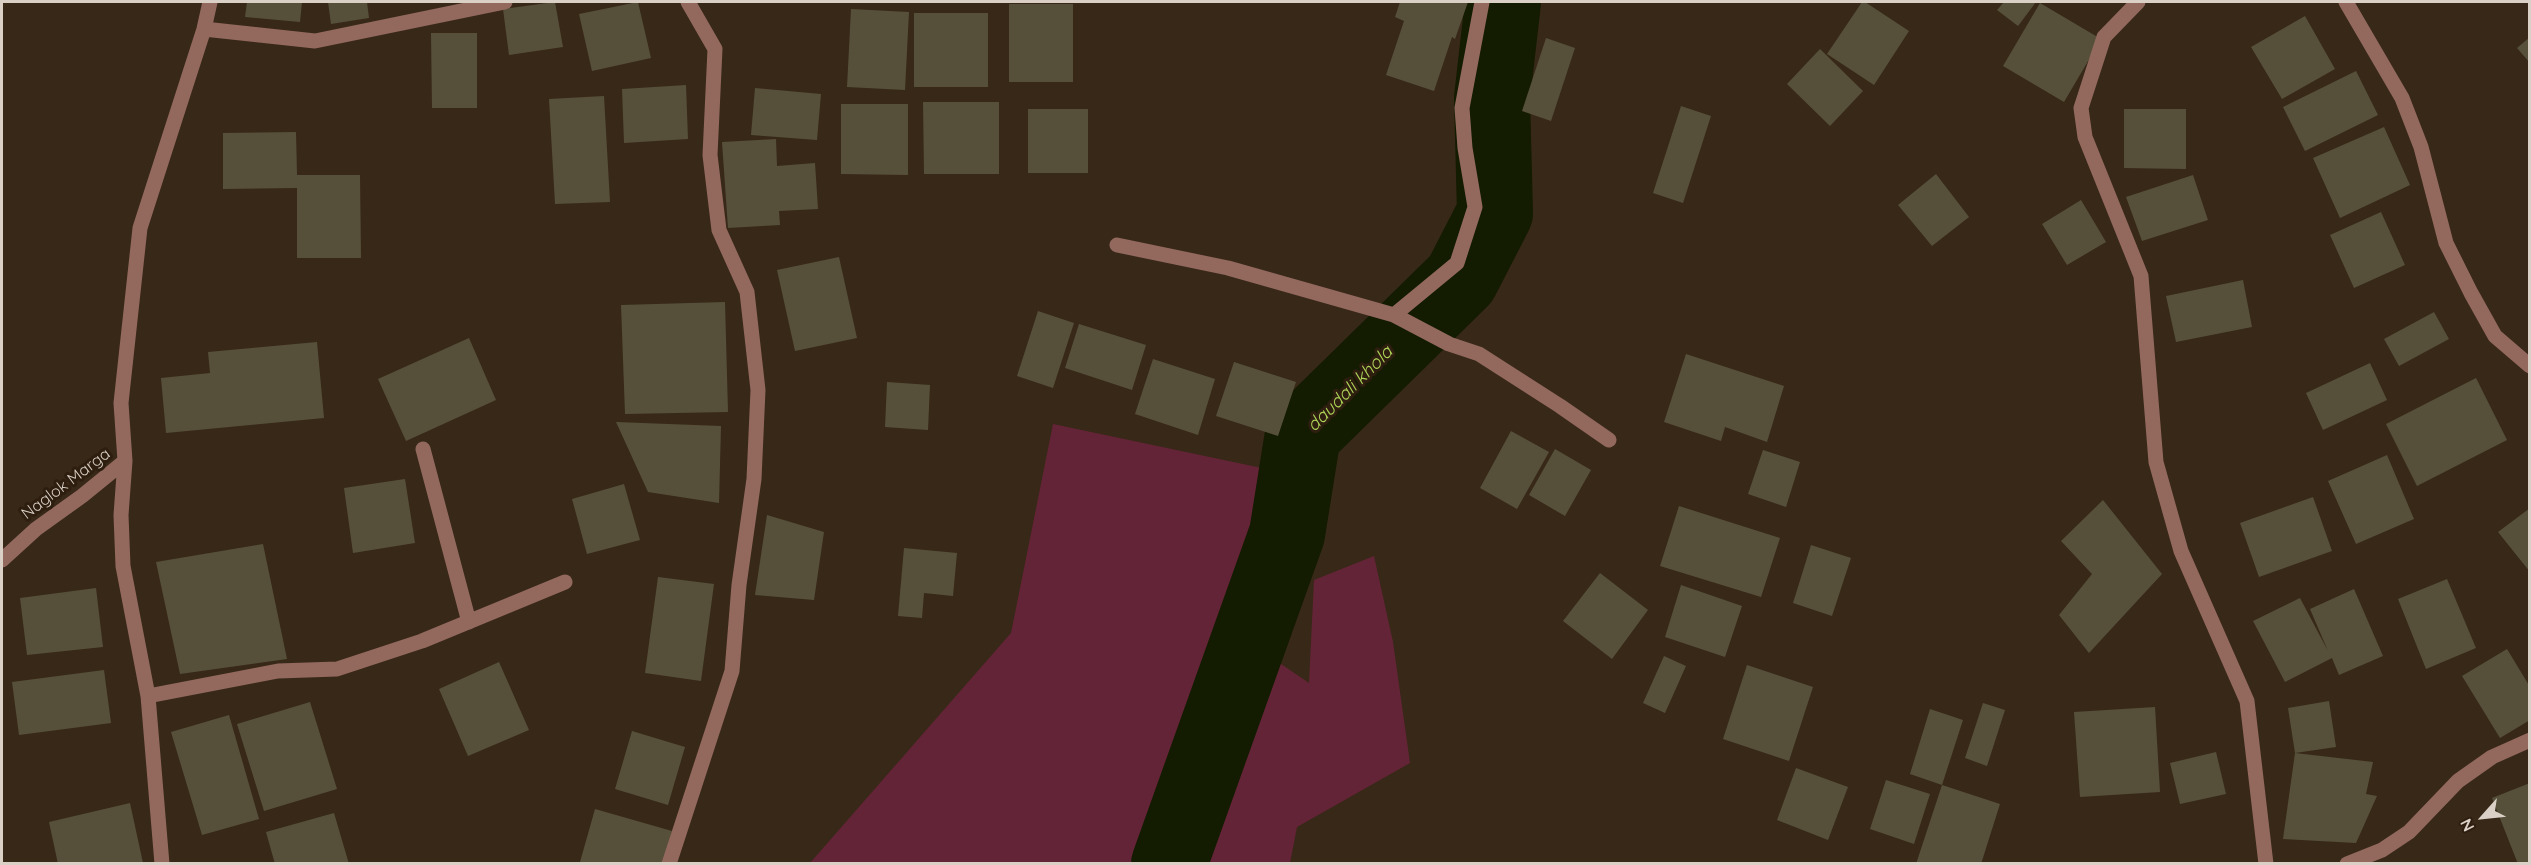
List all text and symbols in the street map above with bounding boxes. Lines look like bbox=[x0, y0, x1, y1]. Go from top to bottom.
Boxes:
water label: daudali khola bbox=[1303, 342, 1397, 436]
street label: Naglok Marga bbox=[18, 444, 114, 524]
north arrow bbox=[2453, 787, 2513, 847]
text: N bbox=[2455, 815, 2479, 835]

